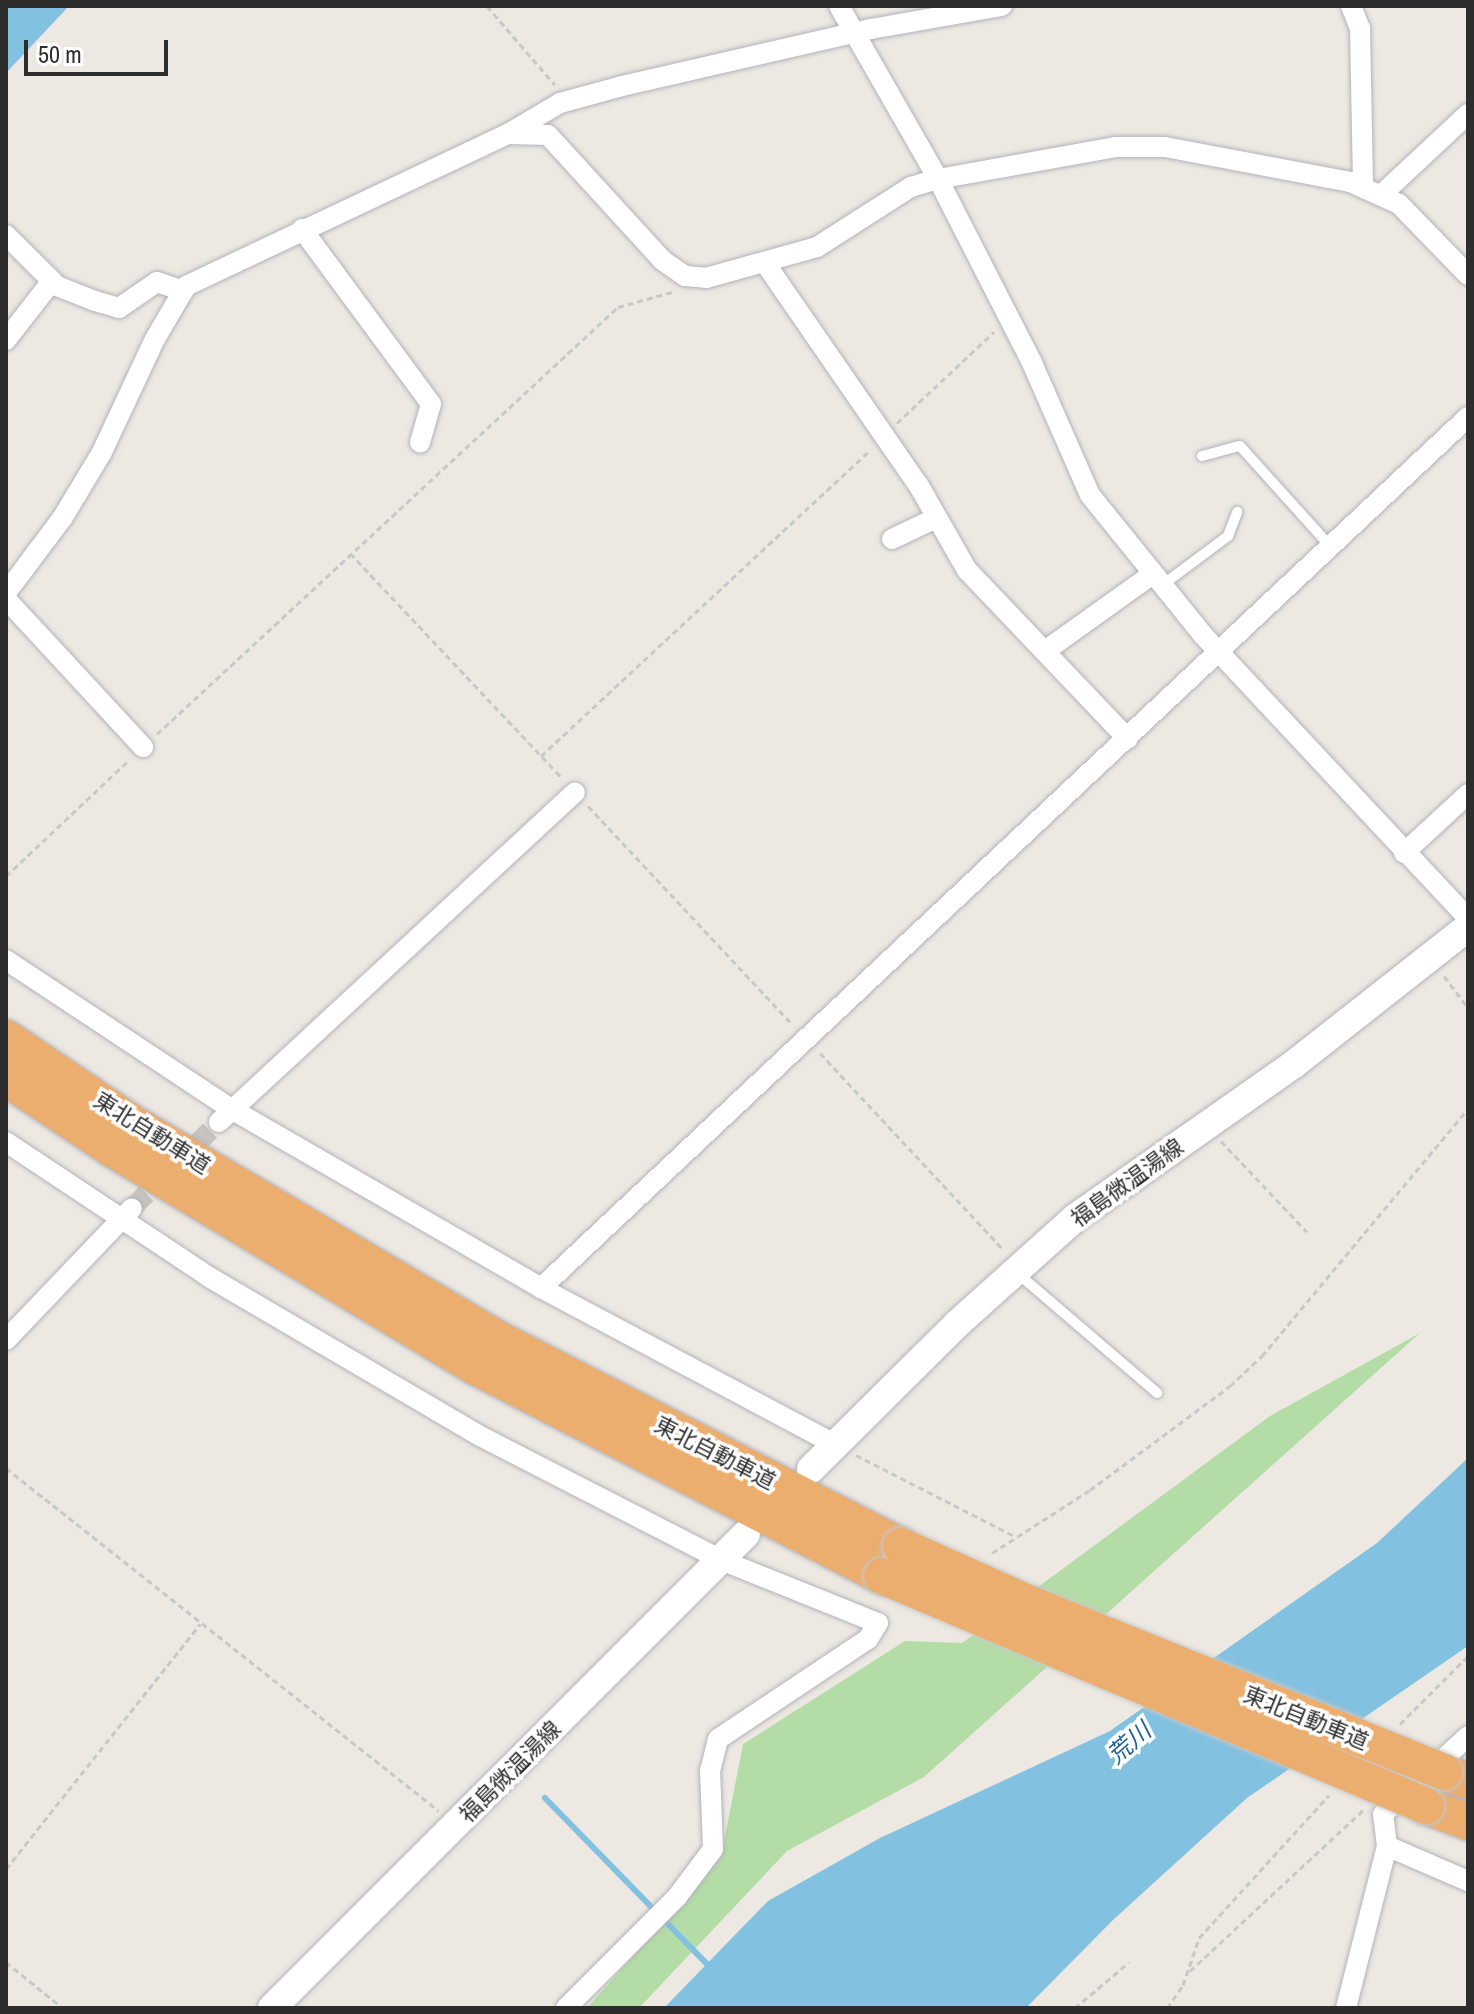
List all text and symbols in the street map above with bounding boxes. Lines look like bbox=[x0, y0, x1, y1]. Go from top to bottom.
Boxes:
scale bar bbox=[28, 24, 172, 74]
text: 50 m bbox=[38, 38, 82, 70]
street label: 東北自動車道 bbox=[89, 1087, 215, 1179]
street label: 福島微温湯線 bbox=[1066, 1134, 1188, 1232]
street label: 東北自動車道 bbox=[650, 1411, 780, 1495]
street label: 東北自動車道 bbox=[1240, 1681, 1372, 1755]
street label: 福島微温湯線 bbox=[454, 1716, 566, 1828]
water label: 荒川 bbox=[1101, 1716, 1157, 1770]

